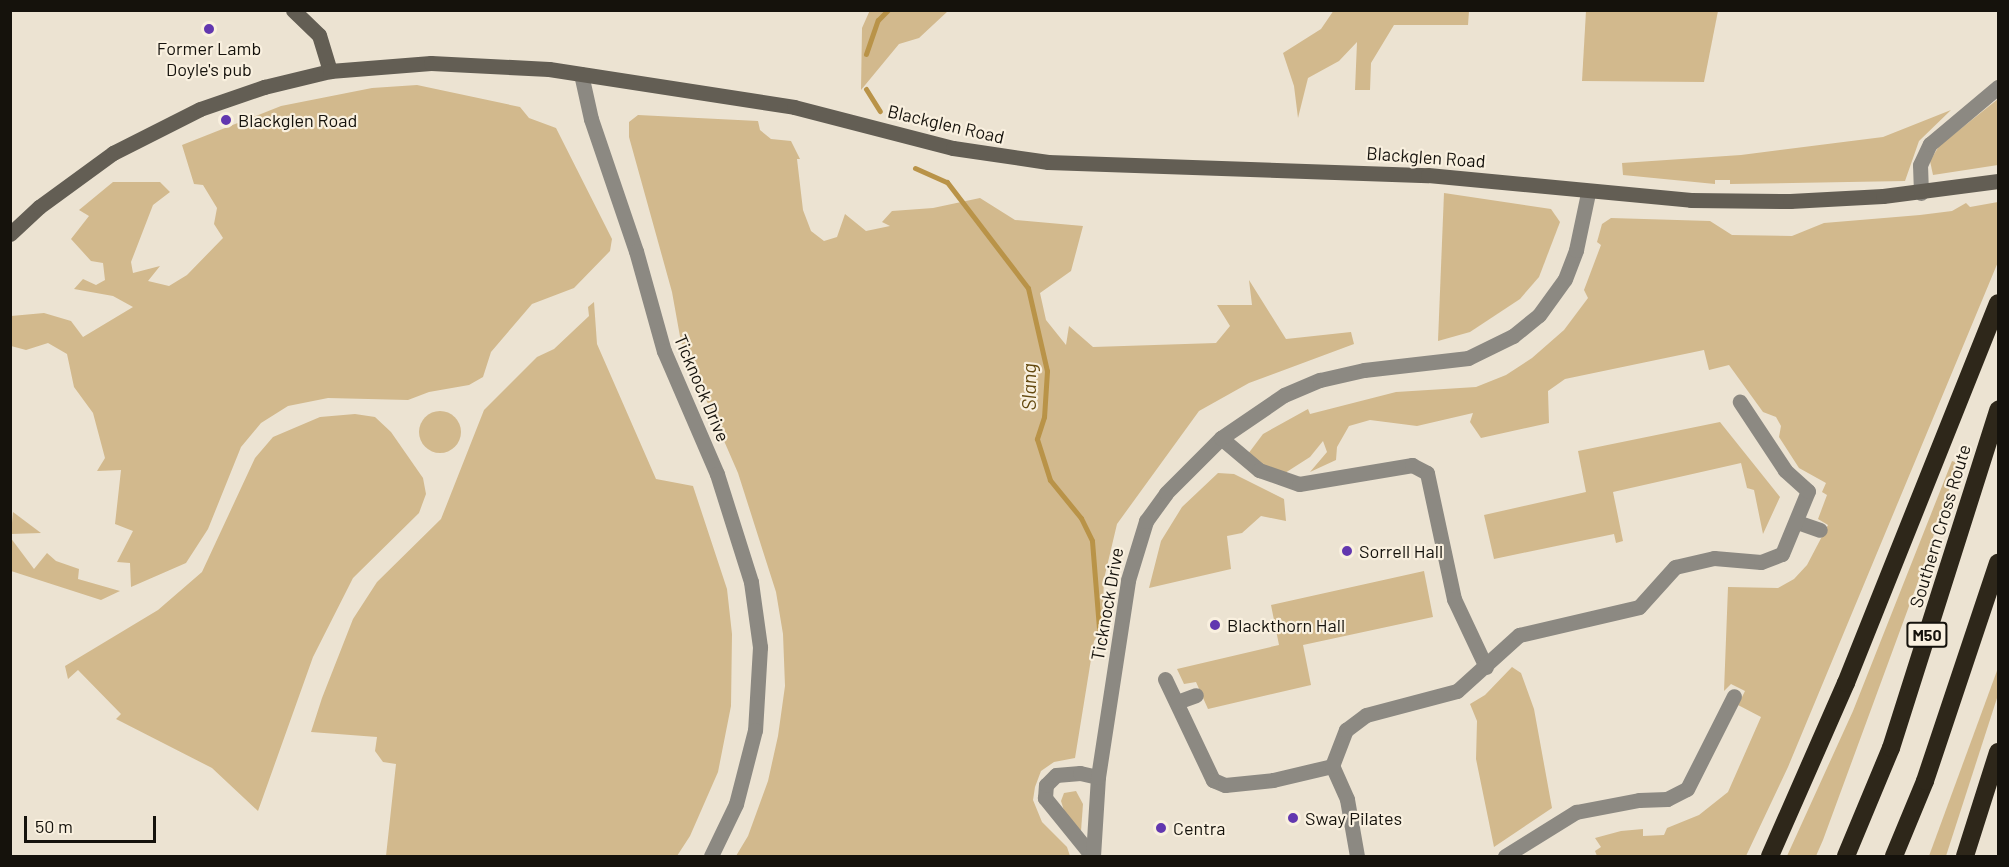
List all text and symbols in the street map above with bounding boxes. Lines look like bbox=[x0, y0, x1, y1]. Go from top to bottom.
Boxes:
marker: Former Lamb Doyle's pub bbox=[202, 22, 216, 36]
place label: Former Lamb Doyle's pub bbox=[157, 38, 261, 80]
street label: Blackglen Road bbox=[885, 100, 1007, 148]
place label: Blackglen Road bbox=[238, 109, 357, 131]
marker: Blackglen Road bbox=[219, 113, 233, 127]
street label: Blackglen Road bbox=[1366, 142, 1486, 172]
street label: Ticknock Drive bbox=[670, 331, 734, 445]
water label: Slang bbox=[1016, 363, 1040, 411]
street label: Southern Cross Route bbox=[1905, 442, 1975, 610]
place label: Sorrell Hall bbox=[1359, 540, 1443, 562]
marker: Sorrell Hall bbox=[1340, 544, 1354, 558]
street label: Ticknock Drive bbox=[1086, 546, 1128, 662]
place label: Blackthorn Hall bbox=[1227, 614, 1345, 636]
marker: Blackthorn Hall bbox=[1208, 618, 1222, 632]
road number: M50 bbox=[1906, 622, 1948, 648]
scale bar bbox=[27, 804, 159, 842]
place label: Sway Pilates bbox=[1305, 807, 1402, 829]
marker: Sway Pilates bbox=[1286, 811, 1300, 825]
text: 50 m bbox=[35, 815, 73, 837]
place label: Centra bbox=[1173, 817, 1225, 839]
marker: Centra bbox=[1154, 821, 1168, 835]

